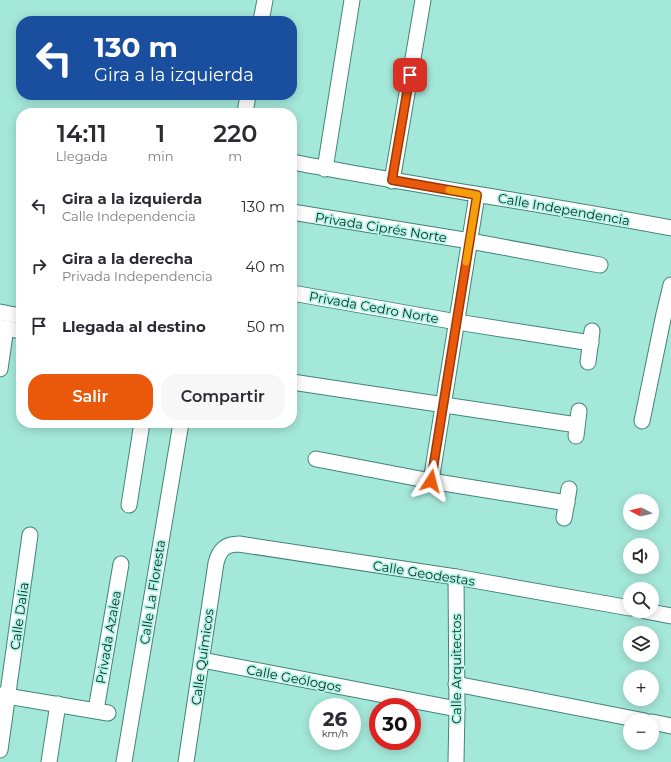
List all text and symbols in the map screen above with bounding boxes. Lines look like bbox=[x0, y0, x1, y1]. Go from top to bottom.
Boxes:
text: 130 m bbox=[94, 30, 178, 64]
icon: left bbox=[28, 32, 80, 84]
pin bbox=[393, 58, 427, 92]
text: Gira a la izquierda bbox=[94, 64, 254, 86]
icon: arrive bbox=[399, 64, 421, 86]
text: 14:11 bbox=[57, 119, 107, 148]
text: 1 bbox=[156, 119, 165, 148]
text: 220 bbox=[213, 119, 257, 148]
text: Llegada bbox=[56, 148, 108, 164]
text: min bbox=[147, 148, 174, 164]
text: m bbox=[228, 148, 242, 164]
text: Gira a la izquierda bbox=[62, 189, 202, 208]
street label: Calle Independencia bbox=[497, 190, 631, 228]
icon: left bbox=[28, 195, 50, 217]
text: 130 m bbox=[241, 197, 285, 216]
text: Calle Independencia bbox=[62, 208, 196, 224]
street label: Privada Ciprés Norte bbox=[314, 209, 448, 245]
text: Gira a la derecha bbox=[62, 249, 193, 268]
icon: right bbox=[28, 255, 50, 277]
text: 40 m bbox=[245, 257, 285, 276]
text: Privada Independencia bbox=[62, 268, 213, 284]
street label: Privada Cedro Norte bbox=[308, 288, 440, 326]
icon: arrive bbox=[28, 315, 50, 337]
text: Llegada al destino bbox=[62, 317, 206, 336]
text: 50 m bbox=[247, 317, 285, 336]
button: Salir bbox=[28, 374, 153, 420]
button: Compartir bbox=[161, 374, 285, 420]
position arrow bbox=[410, 460, 452, 502]
north arrow bbox=[623, 494, 659, 530]
map controls bbox=[623, 494, 659, 750]
button: sound bbox=[623, 538, 659, 574]
street label: Calle La Floresta bbox=[136, 539, 168, 645]
street label: Calle Geodestas bbox=[372, 557, 476, 589]
street label: Calle Dalia bbox=[6, 581, 32, 651]
button: search bbox=[623, 582, 659, 618]
street label: Privada Azalea bbox=[92, 589, 124, 685]
street label: Calle Químicos bbox=[187, 608, 217, 706]
street label: Calle Arquitectos bbox=[448, 614, 464, 724]
button: layers bbox=[623, 626, 659, 662]
street label: Calle Geólogos bbox=[245, 661, 343, 695]
button: + bbox=[623, 670, 659, 706]
speed limit sign: 30 bbox=[369, 698, 421, 750]
text: 26 bbox=[323, 707, 347, 731]
button: − bbox=[623, 714, 659, 750]
text: km/h bbox=[322, 727, 348, 740]

